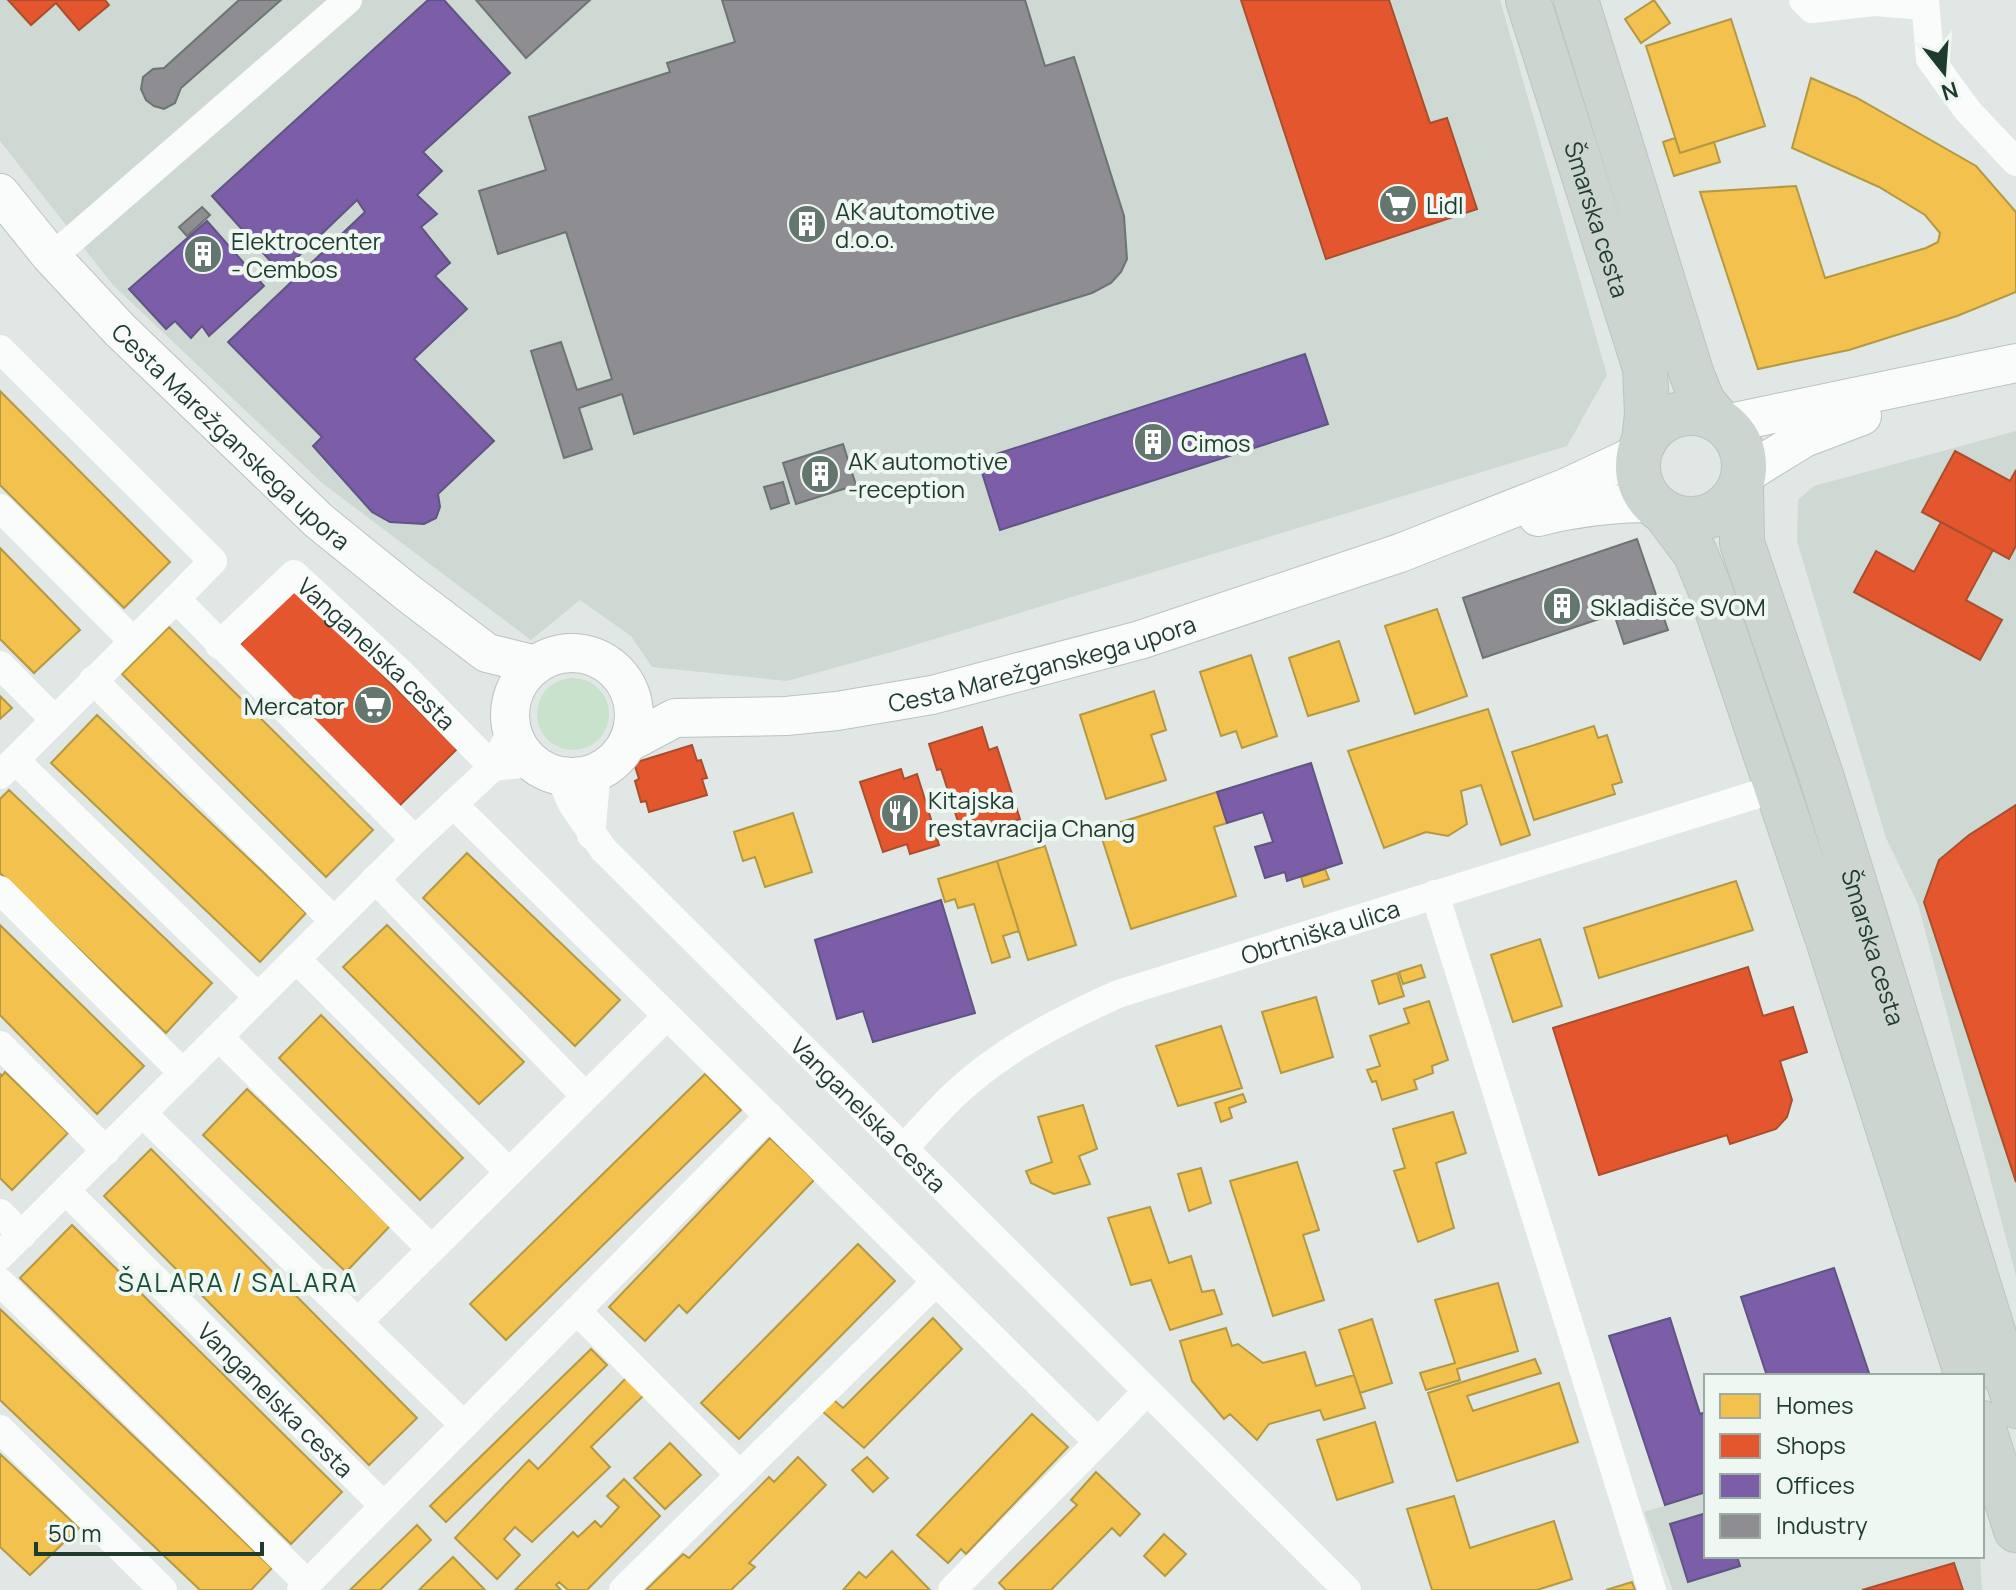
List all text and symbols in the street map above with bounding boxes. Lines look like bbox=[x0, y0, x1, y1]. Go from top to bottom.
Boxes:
north arrow bbox=[1904, 32, 1984, 112]
text: N bbox=[1938, 74, 1962, 108]
street label: Šmarska cesta bbox=[1557, 137, 1638, 301]
supermarket icon: Lidl bbox=[1377, 183, 1419, 225]
place label: Lidl bbox=[1426, 188, 1464, 221]
place label: AK automotive d.o.o. bbox=[835, 194, 995, 255]
building icon: AK automotive d.o.o. bbox=[786, 203, 828, 245]
place label: Elektrocenter - Cembos bbox=[231, 224, 381, 285]
building icon: Elektrocenter - Cembos bbox=[182, 233, 224, 275]
street label: Cesta Marežganskega upora bbox=[105, 315, 358, 557]
building icon: Cimos bbox=[1132, 421, 1174, 463]
place label: Cimos bbox=[1181, 426, 1251, 459]
place label: AK automotive -reception bbox=[848, 444, 1008, 505]
building icon: AK automotive -reception bbox=[799, 453, 841, 495]
street label: Vanganelska cesta bbox=[291, 569, 464, 737]
building icon: Skladišče SVOM bbox=[1541, 585, 1583, 627]
place label: Skladišče SVOM bbox=[1590, 590, 1766, 623]
street label: Cesta Marežganskega upora bbox=[886, 606, 1200, 719]
supermarket icon: Mercator bbox=[352, 684, 394, 726]
place label: Mercator bbox=[244, 689, 345, 722]
place label: Kitajska restavracija Chang bbox=[928, 783, 1135, 844]
restaurant icon: Kitajska restavracija Chang bbox=[879, 792, 921, 834]
street label: Šmarska cesta bbox=[1835, 865, 1914, 1029]
street label: Obrtniška ulica bbox=[1237, 891, 1403, 971]
street label: Vanganelska cesta bbox=[784, 1029, 954, 1199]
district label: ŠALARA / SALARA bbox=[118, 1264, 358, 1300]
street label: Vanganelska cesta bbox=[191, 1315, 362, 1484]
legend bbox=[1704, 1374, 1984, 1558]
text: Homes bbox=[1776, 1388, 1854, 1421]
text: Shops bbox=[1776, 1428, 1846, 1461]
text: Offices bbox=[1776, 1468, 1855, 1501]
scale bar bbox=[36, 1506, 262, 1556]
text: Industry bbox=[1776, 1508, 1868, 1541]
text: 50 m bbox=[48, 1516, 102, 1549]

